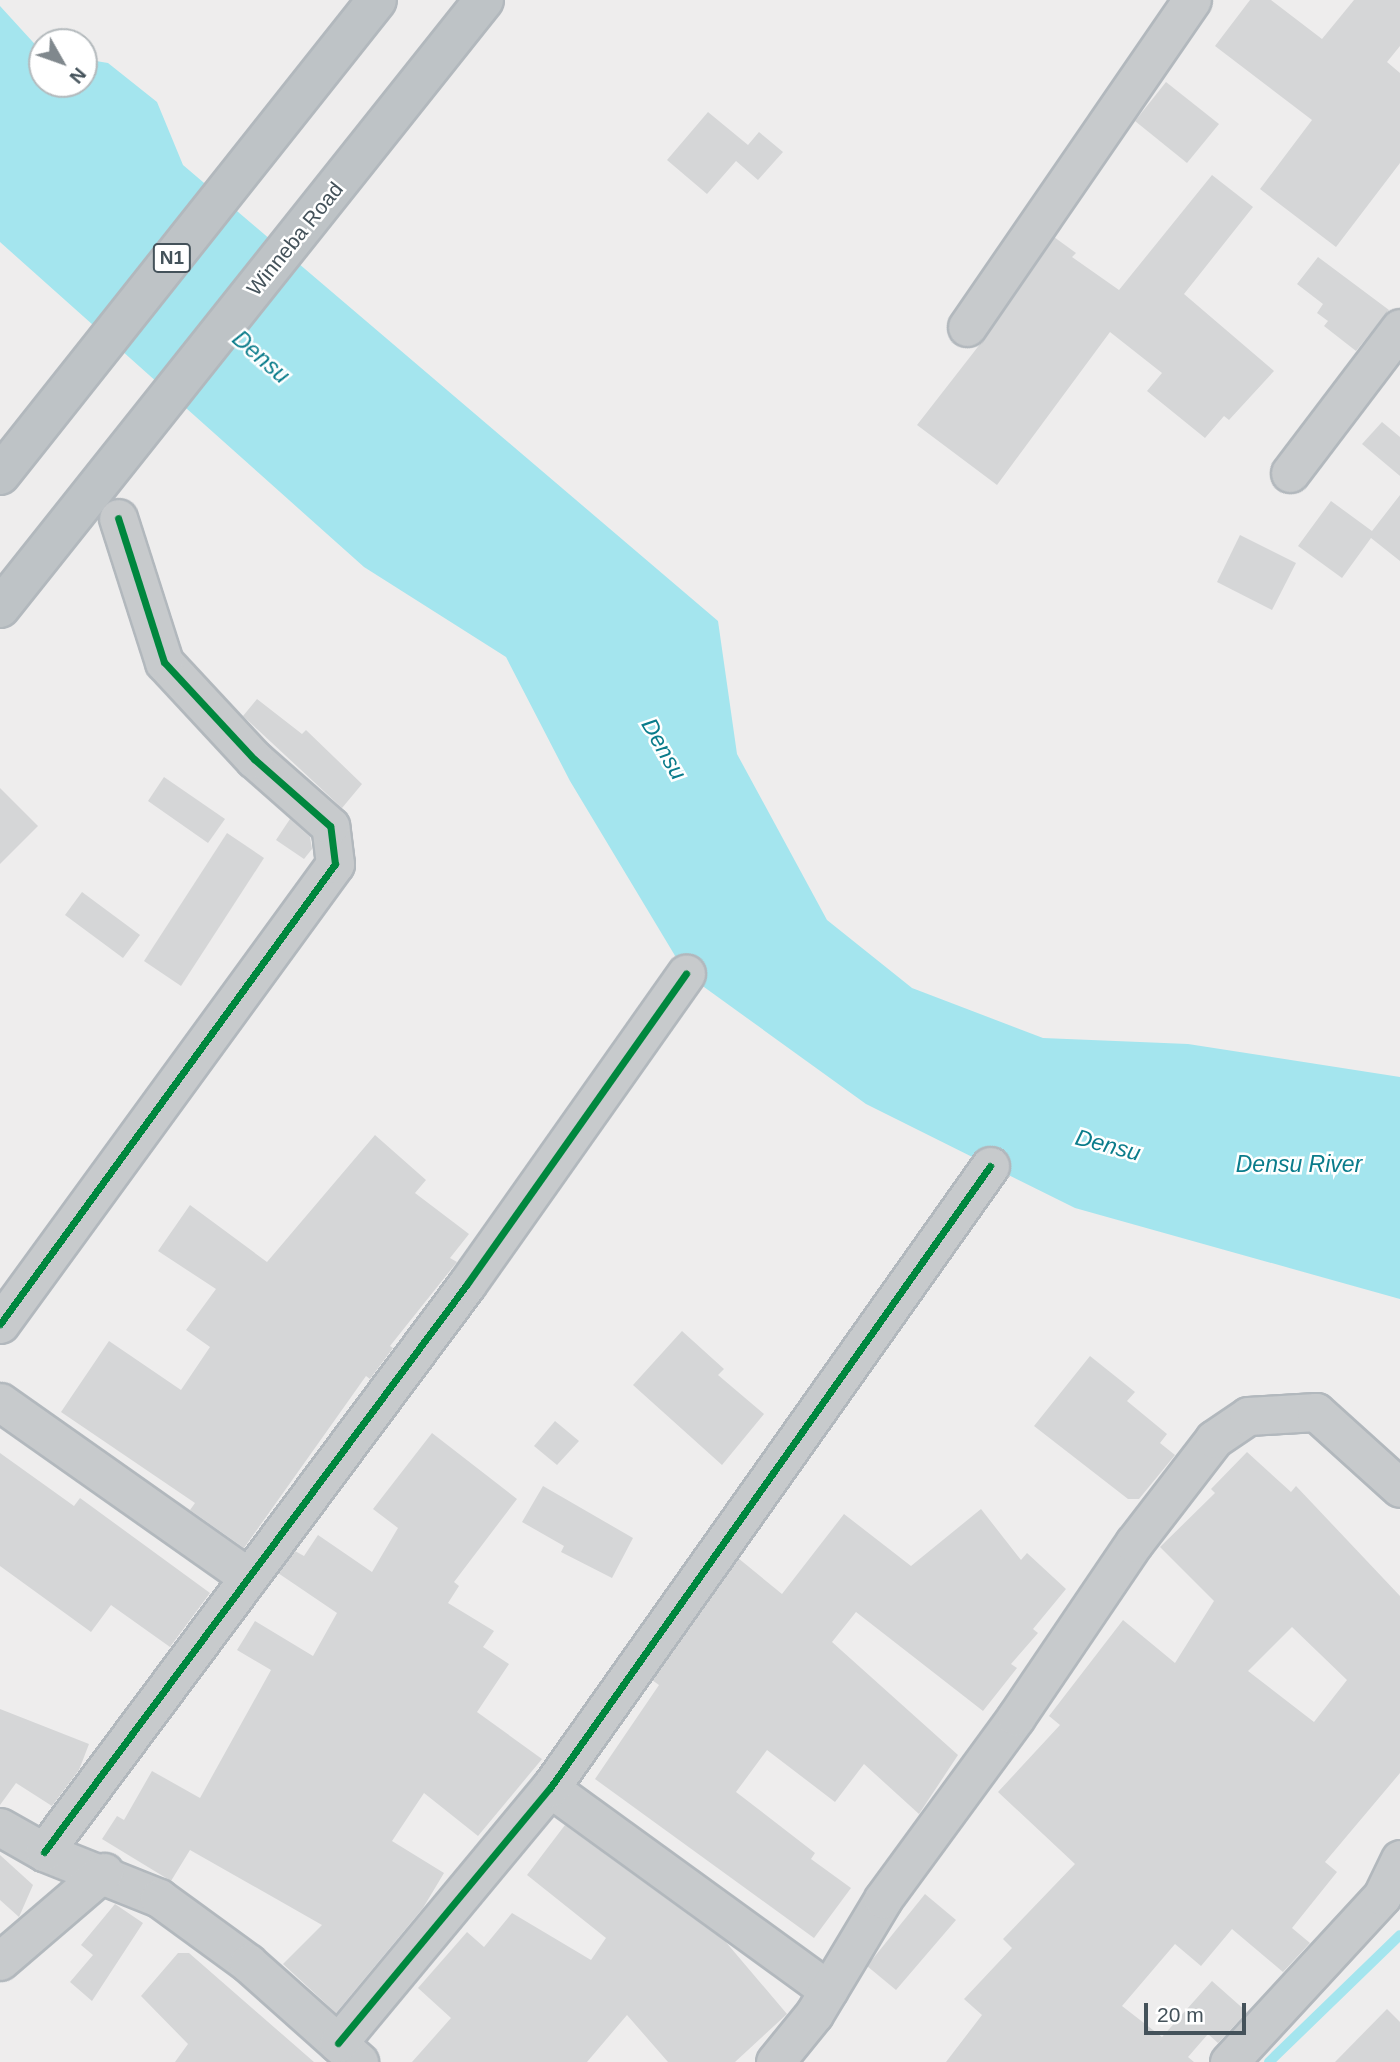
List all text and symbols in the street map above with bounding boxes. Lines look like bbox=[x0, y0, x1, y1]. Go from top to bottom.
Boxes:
north arrow bbox=[28, 28, 98, 98]
text: N bbox=[65, 64, 90, 88]
street label: Winneba Road bbox=[241, 177, 349, 301]
road number: N1 bbox=[153, 242, 191, 274]
water label: Densu bbox=[227, 325, 295, 389]
water label: Densu bbox=[635, 713, 693, 785]
water label: Densu bbox=[1072, 1123, 1144, 1167]
water label: Densu River bbox=[1236, 1150, 1362, 1178]
scale bar bbox=[1148, 1988, 1250, 2032]
text: 20 m bbox=[1157, 2003, 1204, 2026]

